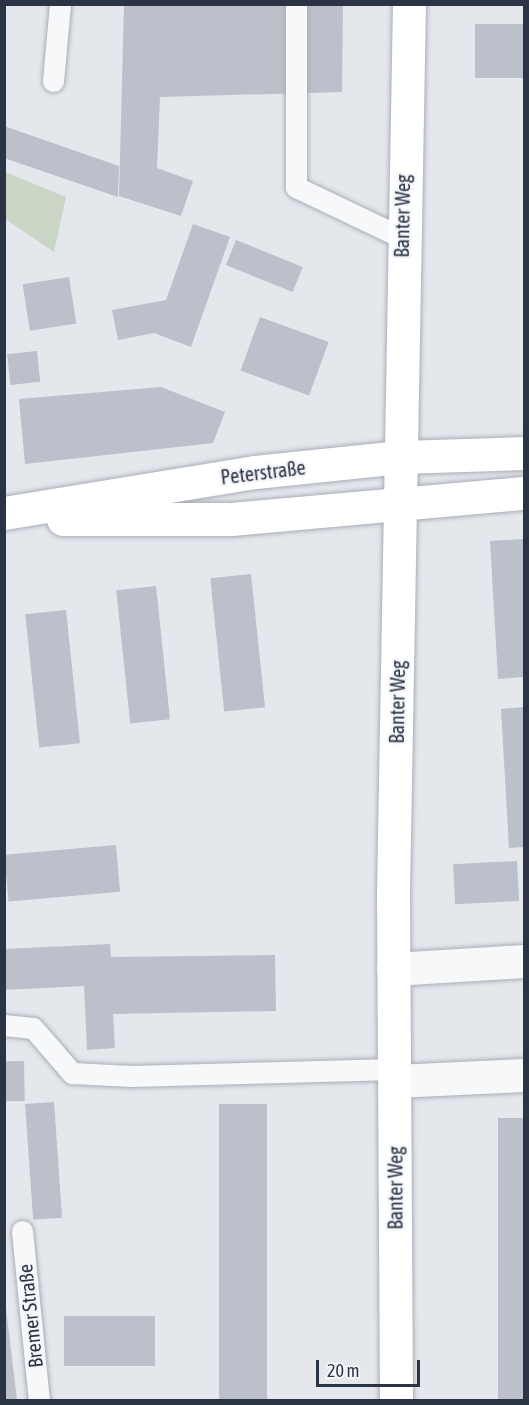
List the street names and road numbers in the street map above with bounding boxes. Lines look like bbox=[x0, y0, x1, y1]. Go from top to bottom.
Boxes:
street label: Banter Weg bbox=[389, 174, 415, 258]
street label: Peterstraße bbox=[219, 455, 307, 489]
street label: Banter Weg bbox=[384, 660, 410, 744]
street label: Banter Weg bbox=[383, 1146, 407, 1230]
street label: Bremer Straße bbox=[13, 1263, 47, 1369]

